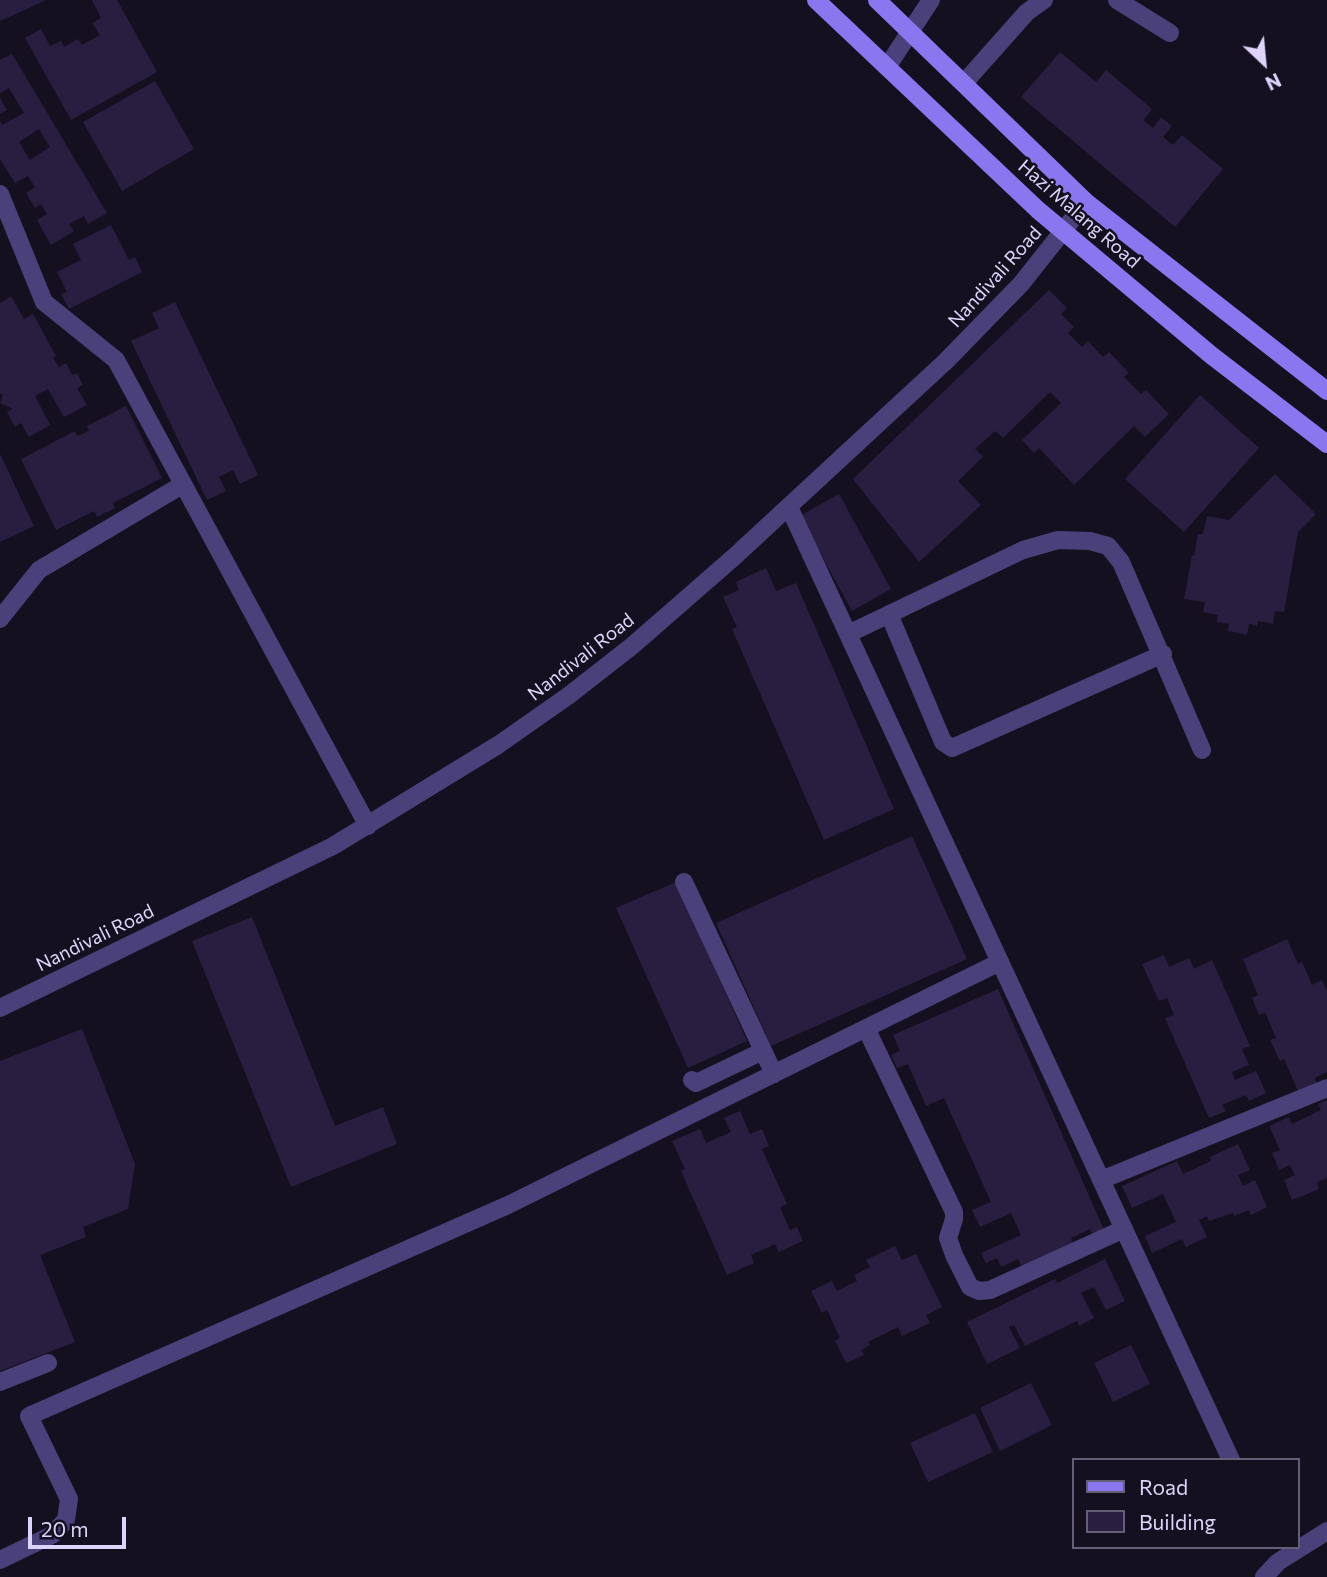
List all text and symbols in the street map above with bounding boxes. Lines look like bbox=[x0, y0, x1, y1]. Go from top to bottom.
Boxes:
north arrow bbox=[1229, 28, 1299, 98]
text: N bbox=[1262, 69, 1285, 96]
street label: Hazi Malang Road bbox=[1013, 155, 1145, 273]
street label: Nandivali Road bbox=[944, 222, 1046, 332]
street label: Nandivali Road bbox=[523, 609, 639, 705]
street label: Nandivali Road bbox=[32, 900, 158, 976]
legend bbox=[1072, 1458, 1299, 1549]
text: Road bbox=[1139, 1474, 1188, 1499]
scale bar bbox=[32, 1504, 130, 1548]
text: Building bbox=[1139, 1509, 1216, 1534]
text: 20 m bbox=[41, 1516, 89, 1541]

